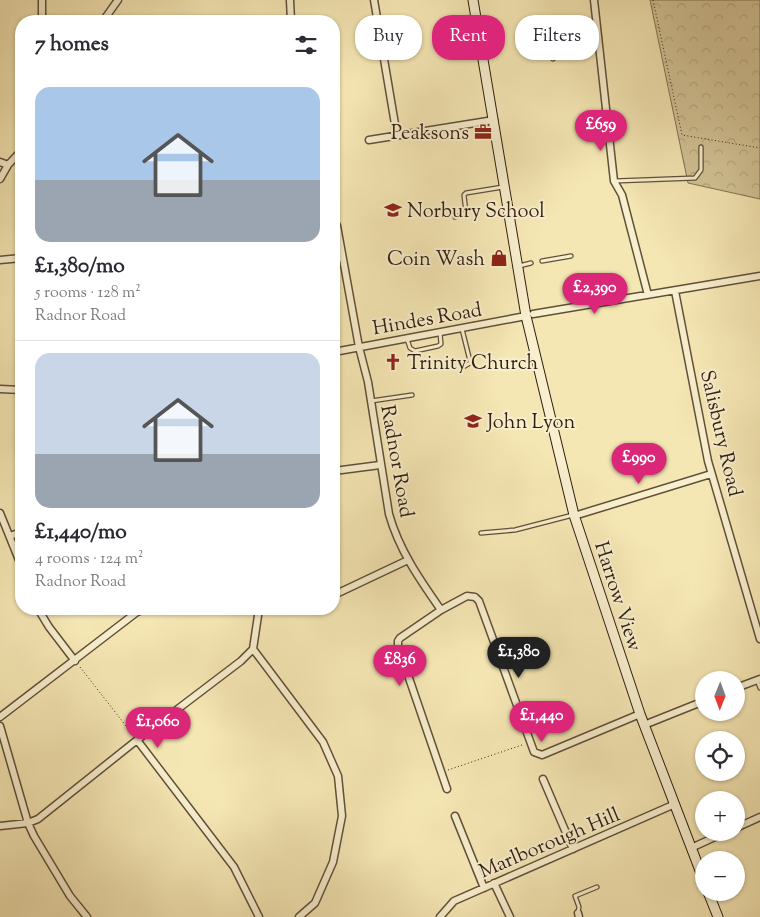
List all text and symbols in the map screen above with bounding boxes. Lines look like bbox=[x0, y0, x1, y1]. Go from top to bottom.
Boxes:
chip: Buy bbox=[355, 15, 422, 60]
chip: Rent bbox=[432, 15, 505, 60]
chip: Filters bbox=[515, 15, 599, 60]
text: 7 homes bbox=[35, 30, 109, 60]
icon: filters bbox=[292, 31, 320, 59]
pin: £659 bbox=[571, 110, 631, 152]
text: £659 bbox=[586, 114, 616, 137]
icon: home bbox=[133, 120, 223, 210]
place label: Peaksons bbox=[391, 120, 469, 149]
office icon: Peaksons bbox=[473, 122, 493, 142]
place label: Norbury School bbox=[407, 198, 545, 227]
school or university icon: Norbury School bbox=[383, 200, 403, 220]
place label: Coin Wash bbox=[387, 246, 485, 275]
shop icon: Coin Wash bbox=[489, 248, 509, 268]
text: £1,380/mo bbox=[35, 252, 125, 282]
pin: £2,390 bbox=[554, 272, 636, 315]
text: £2,390 bbox=[574, 277, 616, 300]
text: 5 rooms · 128 m² bbox=[35, 282, 141, 305]
street label: Hindes Road bbox=[370, 297, 484, 344]
text: Radnor Road bbox=[35, 305, 126, 328]
place label: Trinity Church bbox=[407, 350, 539, 379]
church icon: Trinity Church bbox=[383, 352, 403, 372]
street label: Salisbury Road bbox=[691, 367, 748, 500]
icon: home bbox=[133, 385, 223, 475]
street label: Radnor Road bbox=[371, 403, 420, 520]
place label: John Lyon bbox=[486, 409, 575, 438]
school or university icon: John Lyon bbox=[463, 411, 483, 431]
pin: £990 bbox=[609, 442, 669, 485]
text: £990 bbox=[623, 447, 655, 470]
text: £1,440/mo bbox=[35, 518, 127, 548]
street label: Harrow View bbox=[585, 538, 648, 655]
text: 4 rooms · 124 m² bbox=[35, 548, 143, 571]
text: Radnor Road bbox=[35, 571, 126, 594]
pin: £1,380 bbox=[478, 636, 560, 679]
text: £1,380 bbox=[498, 641, 540, 664]
pin: £836 bbox=[370, 644, 430, 687]
text: £836 bbox=[384, 649, 416, 672]
north arrow bbox=[695, 671, 745, 721]
map controls bbox=[695, 671, 745, 901]
pin: £1,440 bbox=[501, 700, 583, 743]
text: £1,440 bbox=[521, 705, 563, 728]
pin: £1,060 bbox=[117, 706, 199, 749]
text: £1,060 bbox=[137, 711, 179, 734]
button: locate bbox=[695, 731, 745, 781]
button: + bbox=[695, 791, 745, 841]
street label: Marlborough Hill bbox=[475, 801, 625, 887]
button: − bbox=[695, 851, 745, 901]

